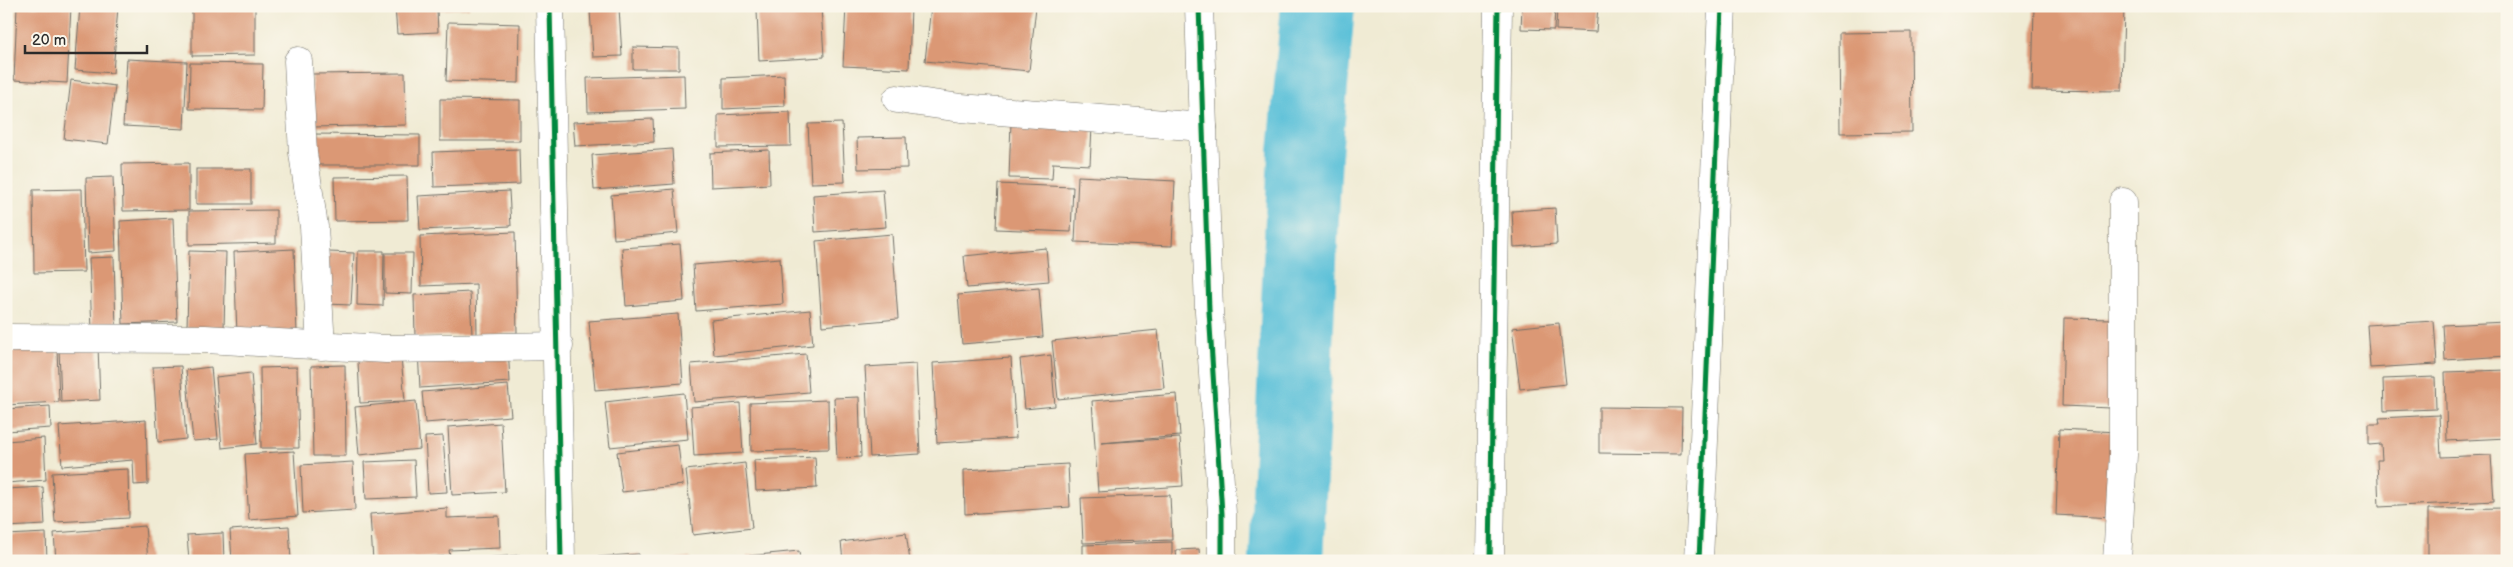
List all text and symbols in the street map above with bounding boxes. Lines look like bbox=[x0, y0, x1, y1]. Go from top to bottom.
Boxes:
scale bar bbox=[25, 22, 148, 54]
text: 20 m bbox=[32, 31, 66, 50]

